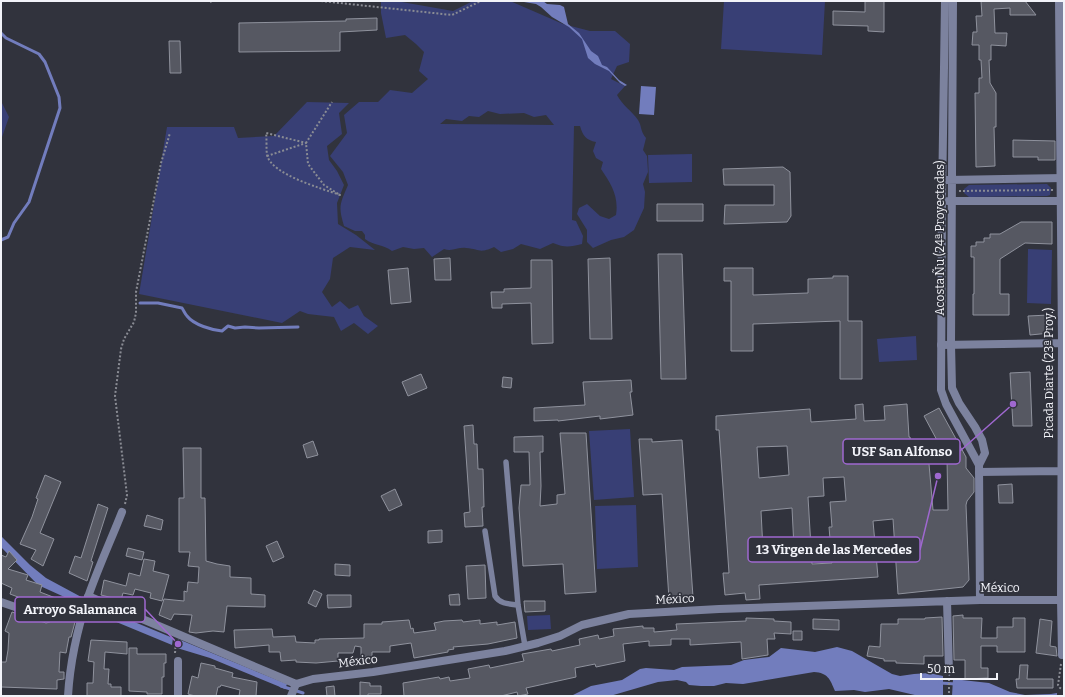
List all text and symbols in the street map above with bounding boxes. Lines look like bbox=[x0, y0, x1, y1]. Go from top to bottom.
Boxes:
street label: Acosta Ñu (24ª Proyectadas) bbox=[932, 160, 947, 316]
street label: Picada Diarte (23ª Proy.) bbox=[1041, 307, 1056, 439]
callout: USF San Alfonso bbox=[843, 439, 960, 464]
text: USF San Alfonso bbox=[852, 444, 953, 459]
callout: 13 Virgen de las Mercedes bbox=[748, 537, 920, 562]
text: 13 Virgen de las Mercedes bbox=[756, 542, 912, 557]
street label: México bbox=[980, 581, 1020, 595]
street label: México bbox=[655, 591, 695, 607]
callout: Arroyo Salamanca bbox=[15, 597, 145, 622]
text: Arroyo Salamanca bbox=[23, 602, 137, 617]
street label: México bbox=[338, 652, 379, 670]
scale bar bbox=[921, 655, 997, 681]
text: 50 m bbox=[927, 662, 956, 676]

